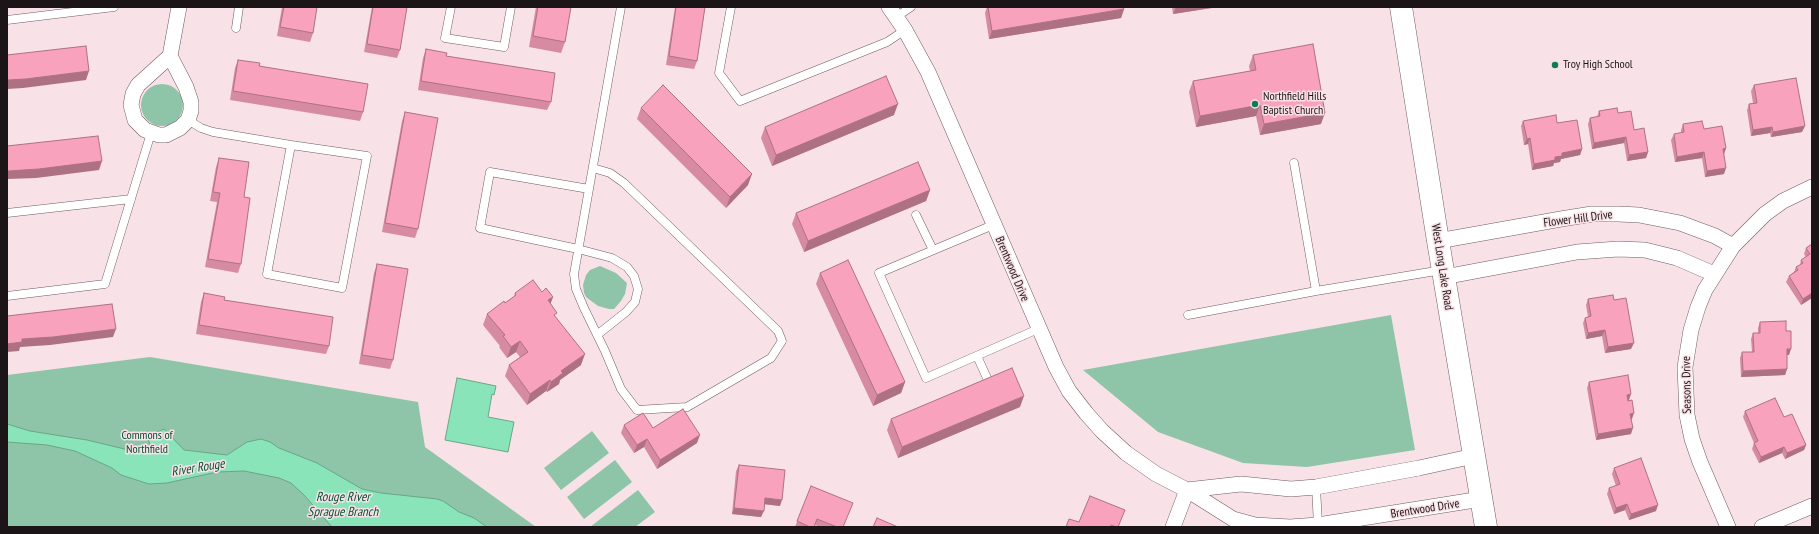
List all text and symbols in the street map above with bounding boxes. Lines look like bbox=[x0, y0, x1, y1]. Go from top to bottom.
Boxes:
place label: Troy High School bbox=[1563, 58, 1633, 72]
marker: Troy High School bbox=[1550, 60, 1560, 70]
place label: Northfield Hills Baptist Church bbox=[1263, 90, 1326, 118]
marker: Northfield Hills Baptist Church bbox=[1250, 99, 1260, 109]
street label: Flower Hill Drive bbox=[1543, 208, 1613, 230]
street label: West Long Lake Road bbox=[1428, 223, 1456, 311]
street label: Brentwood Drive bbox=[992, 234, 1032, 304]
street label: Seasons Drive bbox=[1679, 356, 1695, 414]
park label: Commons of Northfield bbox=[121, 429, 173, 457]
water label: River Rouge bbox=[170, 456, 226, 480]
water label: Rouge River Sprague Branch bbox=[308, 489, 378, 520]
street label: Brentwood Drive bbox=[1390, 496, 1460, 522]

